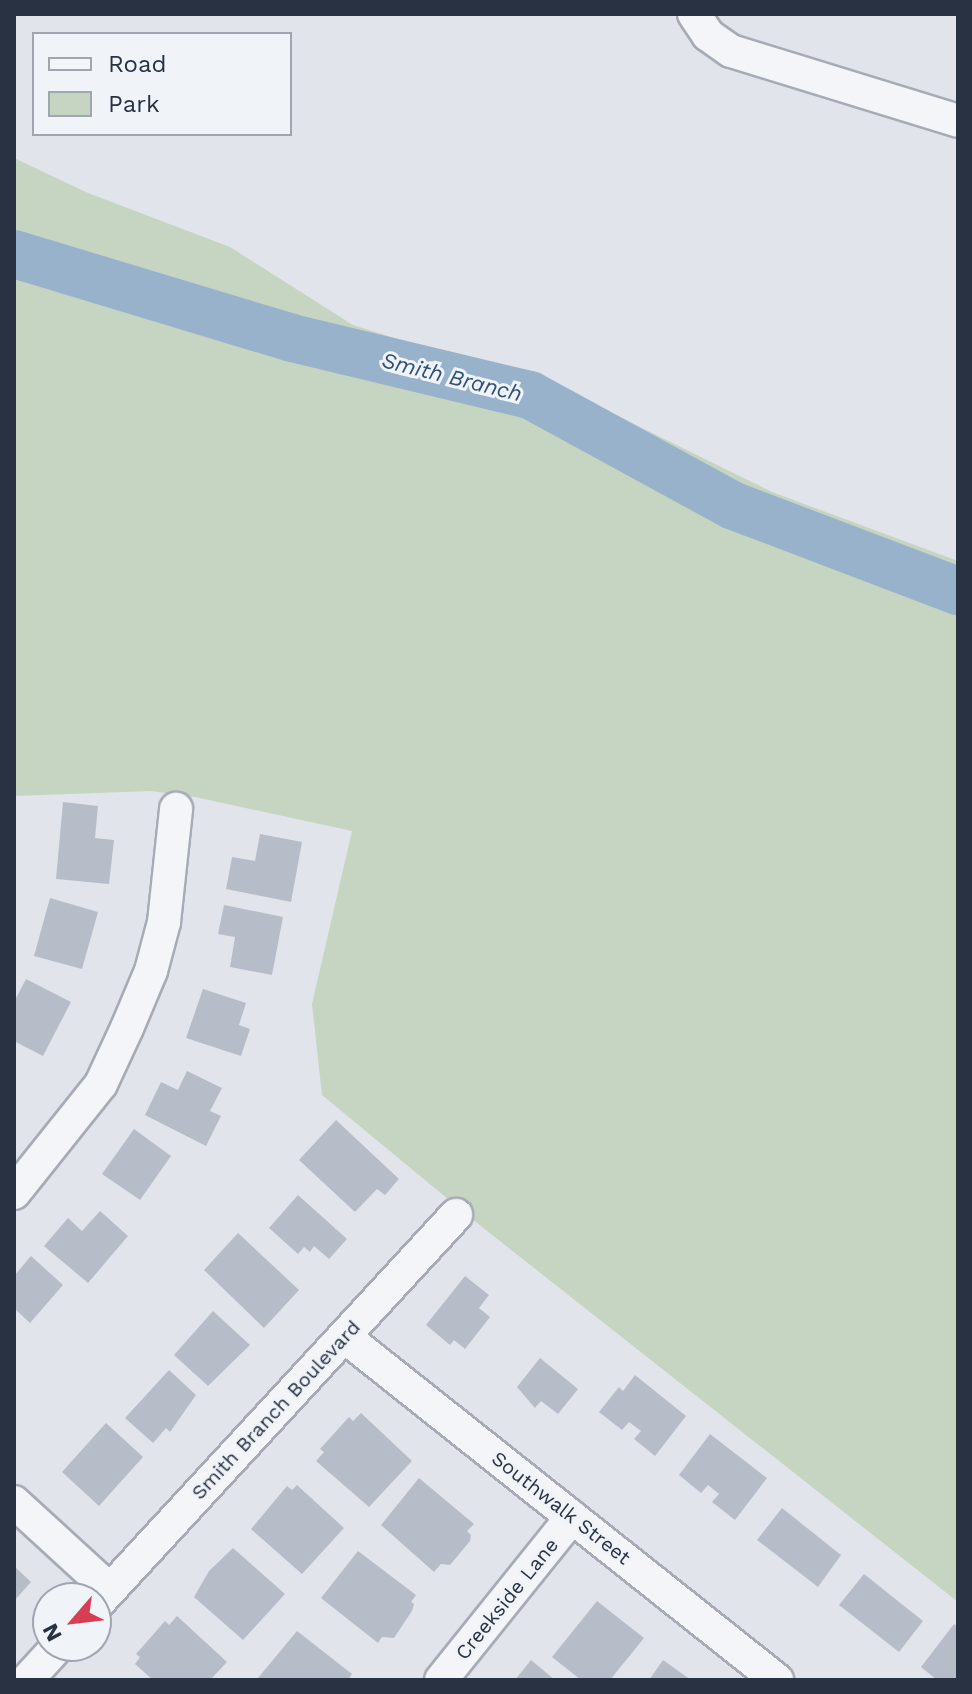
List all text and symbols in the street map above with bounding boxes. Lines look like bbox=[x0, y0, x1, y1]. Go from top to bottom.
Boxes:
legend bbox=[32, 32, 292, 136]
text: Road bbox=[108, 50, 167, 78]
text: Park bbox=[108, 90, 160, 118]
water label: Smith Branch bbox=[379, 347, 525, 407]
street label: Smith Branch Boulevard bbox=[187, 1315, 365, 1505]
street label: Southwalk Street bbox=[487, 1446, 635, 1570]
street label: Creekside Lane bbox=[451, 1533, 563, 1665]
north arrow bbox=[32, 1582, 112, 1662]
text: N bbox=[37, 1619, 67, 1646]

